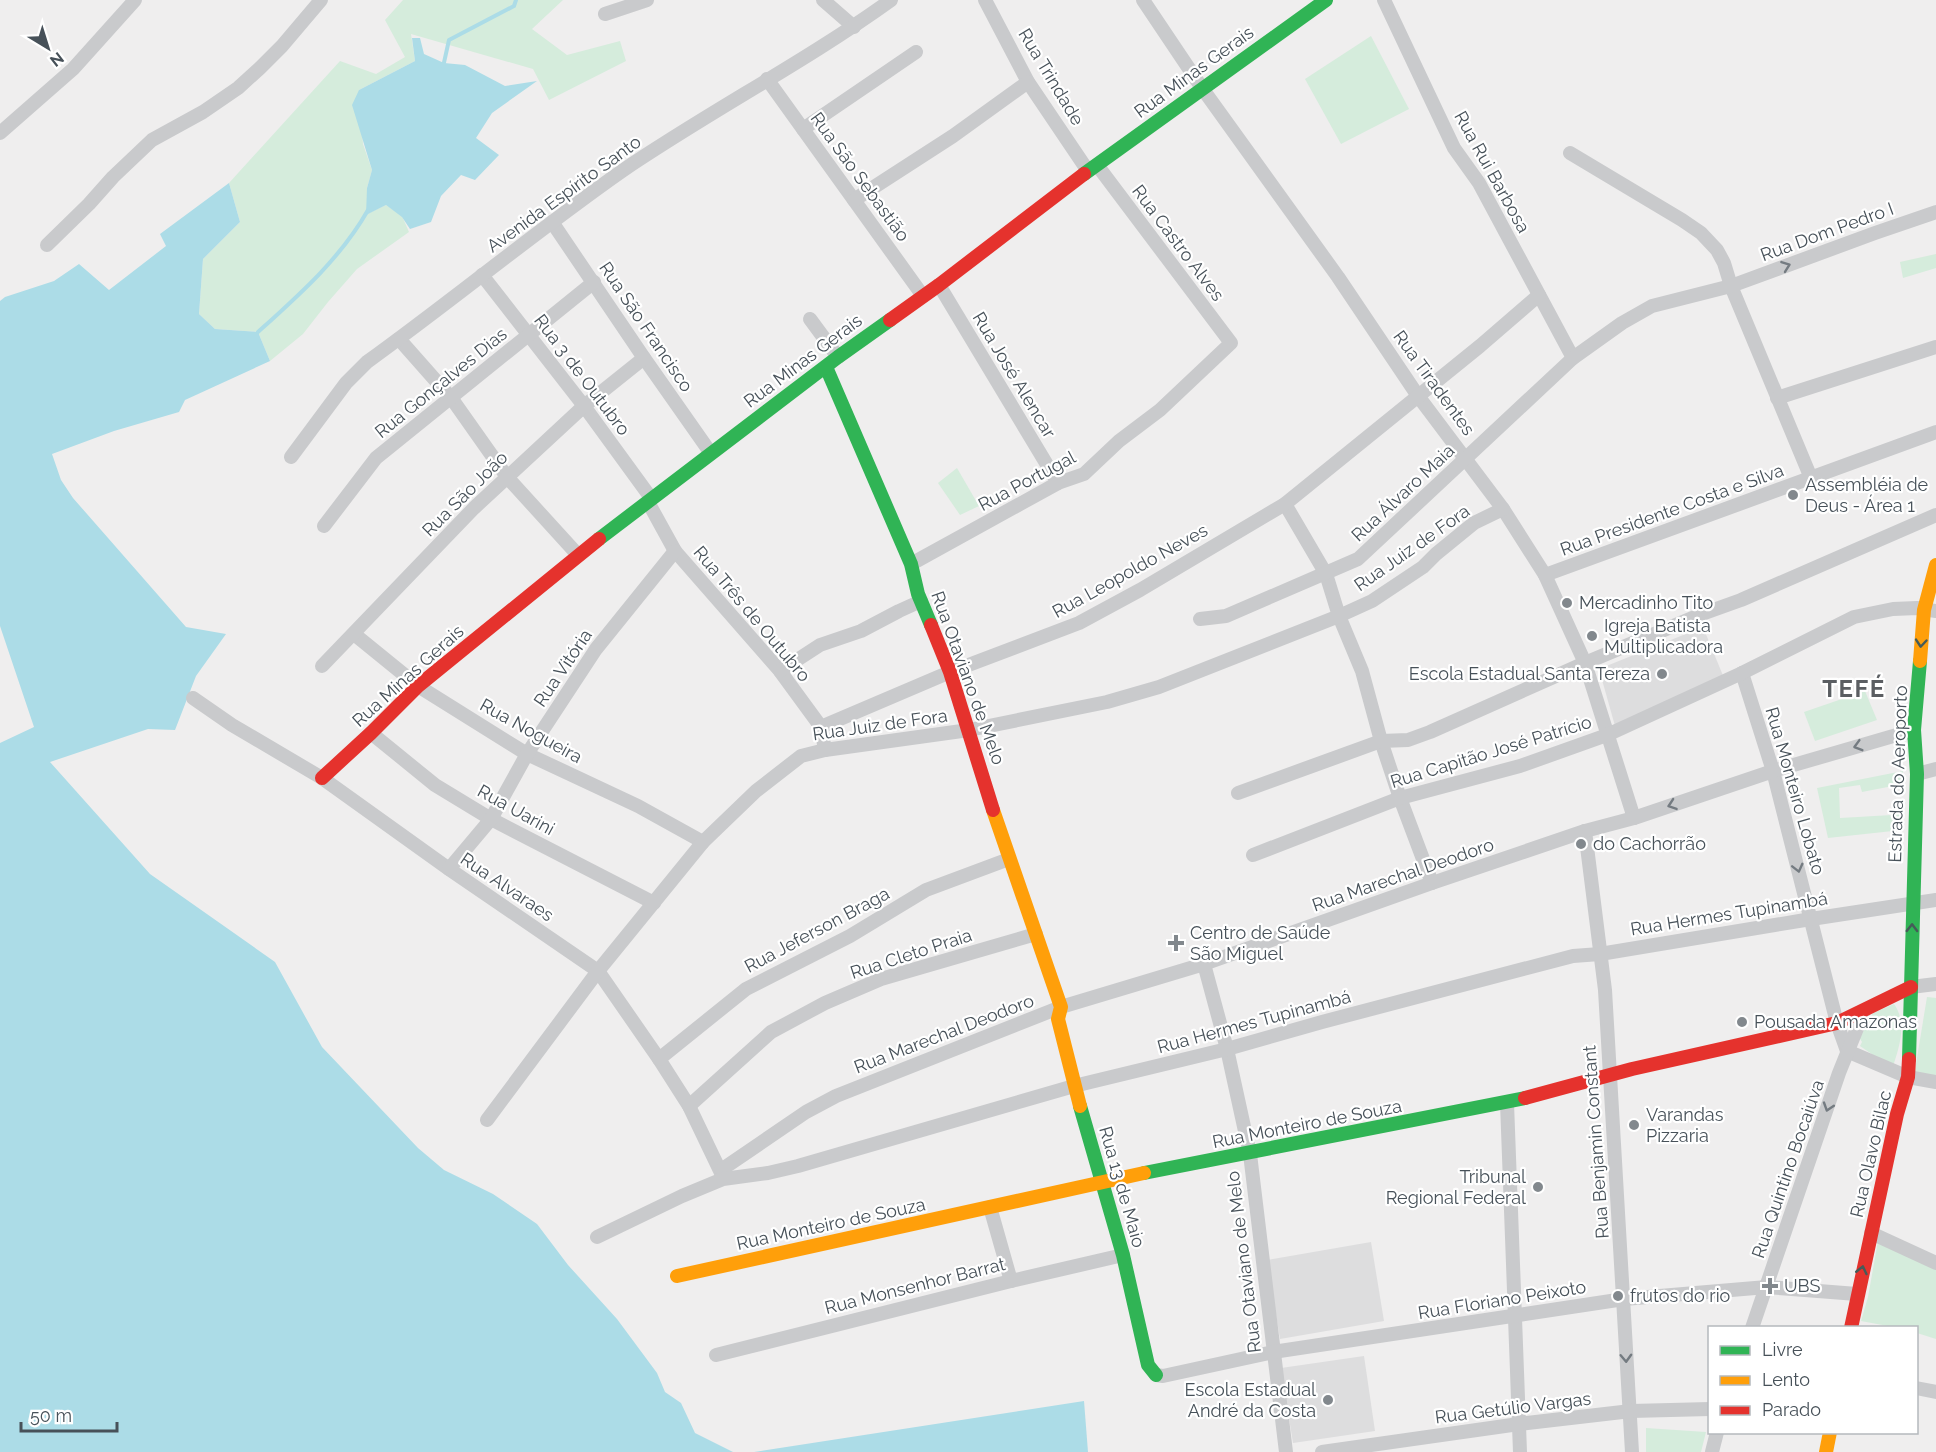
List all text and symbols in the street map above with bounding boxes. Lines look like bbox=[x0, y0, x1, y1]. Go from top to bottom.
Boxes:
north arrow bbox=[18, 18, 78, 78]
street label: Rua Minas Gerais bbox=[1130, 21, 1258, 122]
street label: Rua Trindade bbox=[1014, 25, 1089, 129]
text: N bbox=[46, 48, 68, 71]
street label: Rua Rui Barbosa bbox=[1450, 107, 1535, 236]
street label: Rua São Sebastião bbox=[807, 108, 914, 246]
street label: Avenida Espírito Santo bbox=[483, 130, 645, 257]
street label: Rua Castro Alves bbox=[1128, 181, 1229, 305]
street label: Rua Dom Pedro I bbox=[1757, 198, 1896, 265]
street label: Rua São Francisco bbox=[595, 258, 698, 396]
one-way arrow bbox=[1780, 261, 1791, 273]
street label: Rua José Alencar bbox=[969, 308, 1061, 442]
street label: Rua Minas Gerais bbox=[740, 309, 866, 412]
street label: Rua 3 de Outubro bbox=[530, 310, 635, 440]
street label: Rua Gonçalves Dias bbox=[371, 323, 511, 442]
street label: Rua Tiradentes bbox=[1389, 326, 1480, 439]
street label: Rua Álvaro Maia bbox=[1346, 439, 1458, 546]
street label: Rua São João bbox=[418, 446, 512, 541]
street label: Rua Portugal bbox=[974, 446, 1079, 515]
street label: Rua Presidente Costa e Silva bbox=[1557, 459, 1786, 560]
place label: Assembléia de Deus - Área 1 bbox=[1805, 474, 1929, 516]
marker: Assembléia de Deus - Área 1 bbox=[1786, 488, 1800, 502]
street label: Rua Juiz de Fora bbox=[1350, 500, 1473, 595]
street label: Rua Leopoldo Neves bbox=[1049, 519, 1211, 622]
street label: Rua Três de Outubro bbox=[690, 542, 815, 686]
street label: Rua Otaviano de Melo bbox=[927, 588, 1010, 768]
place label: Mercadinho Tito bbox=[1579, 592, 1714, 613]
marker: Mercadinho Tito bbox=[1560, 596, 1574, 610]
place label: Igreja Batista Multiplicadora bbox=[1604, 615, 1723, 657]
street label: Rua Minas Gerais bbox=[348, 620, 468, 731]
street label: Rua Vitória bbox=[529, 625, 596, 710]
marker: Igreja Batista Multiplicadora bbox=[1585, 629, 1599, 643]
one-way arrow bbox=[1915, 638, 1928, 647]
place label: Escola Estadual Santa Tereza bbox=[1409, 663, 1650, 684]
marker: Escola Estadual Santa Tereza bbox=[1655, 667, 1669, 681]
district label: TEFÉ bbox=[1822, 674, 1886, 703]
street label: Estrada do Aeroporto bbox=[1884, 685, 1911, 863]
street label: Rua Nogueira bbox=[476, 694, 586, 767]
street label: Rua Juiz de Fora bbox=[811, 705, 949, 744]
street label: Rua Monteiro Lobato bbox=[1761, 705, 1830, 877]
street label: Rua Capitão José Patrício bbox=[1388, 711, 1594, 792]
one-way arrow bbox=[1853, 739, 1864, 751]
street label: Rua Uarini bbox=[474, 780, 558, 839]
one-way arrow bbox=[1667, 798, 1678, 810]
street label: Rua Marechal Deodoro bbox=[1309, 833, 1497, 916]
place label: do Cachorrão bbox=[1593, 833, 1706, 854]
marker: do Cachorrão bbox=[1574, 837, 1588, 851]
street label: Rua Alvaraes bbox=[457, 848, 558, 925]
one-way arrow bbox=[1791, 862, 1803, 873]
street label: Rua Jeferson Braga bbox=[741, 882, 893, 977]
street label: Rua Hermes Tupinambá bbox=[1629, 888, 1829, 939]
place label: Centro de Saúde São Miguel bbox=[1190, 922, 1331, 964]
street label: Rua Cleto Praia bbox=[847, 924, 974, 983]
one-way arrow bbox=[1905, 924, 1918, 933]
marker: Centro de Saúde São Miguel bbox=[1167, 934, 1185, 952]
street label: Rua Hermes Tupinambá bbox=[1155, 986, 1353, 1057]
street label: Rua Marechal Deodoro bbox=[851, 989, 1037, 1078]
place label: Pousada Amazonas bbox=[1754, 1011, 1917, 1032]
marker: Pousada Amazonas bbox=[1735, 1015, 1749, 1029]
street label: Rua Benjamin Constant bbox=[1578, 1045, 1613, 1239]
street label: Rua Quintino Bocaiúva bbox=[1747, 1077, 1828, 1261]
street label: Rua Olavo Bilac bbox=[1846, 1088, 1895, 1219]
street label: Rua Monteiro de Souza bbox=[1210, 1095, 1403, 1152]
one-way arrow bbox=[1823, 1101, 1836, 1112]
place label: Varandas Pizzaria bbox=[1646, 1104, 1724, 1146]
marker: Varandas Pizzaria bbox=[1627, 1118, 1641, 1132]
street label: Rua 13 de Maio bbox=[1095, 1124, 1150, 1250]
place label: Tribunal Regional Federal bbox=[1386, 1166, 1526, 1208]
street label: Rua Otaviano de Melo bbox=[1222, 1170, 1265, 1354]
marker: Tribunal Regional Federal bbox=[1531, 1180, 1545, 1194]
street label: Rua Monteiro de Souza bbox=[735, 1193, 927, 1254]
street label: Rua Monsenhor Barrat bbox=[823, 1253, 1007, 1318]
one-way arrow bbox=[1855, 1265, 1868, 1275]
place label: UBS bbox=[1784, 1275, 1821, 1296]
street label: Rua Floriano Peixoto bbox=[1416, 1276, 1588, 1323]
marker: UBS bbox=[1761, 1277, 1779, 1295]
place label: frutos do rio bbox=[1630, 1285, 1731, 1306]
marker: frutos do rio bbox=[1611, 1289, 1625, 1303]
legend bbox=[1708, 1326, 1918, 1434]
text: Livre bbox=[1762, 1339, 1803, 1360]
one-way arrow bbox=[1620, 1353, 1632, 1362]
text: Lento bbox=[1762, 1369, 1810, 1390]
place label: Escola Estadual André da Costa bbox=[1185, 1379, 1316, 1421]
street label: Rua Getúlio Vargas bbox=[1434, 1387, 1592, 1427]
marker: Escola Estadual André da Costa bbox=[1321, 1393, 1335, 1407]
scale bar bbox=[21, 1395, 117, 1433]
text: Parado bbox=[1762, 1399, 1821, 1420]
text: 50 m bbox=[30, 1405, 72, 1426]

